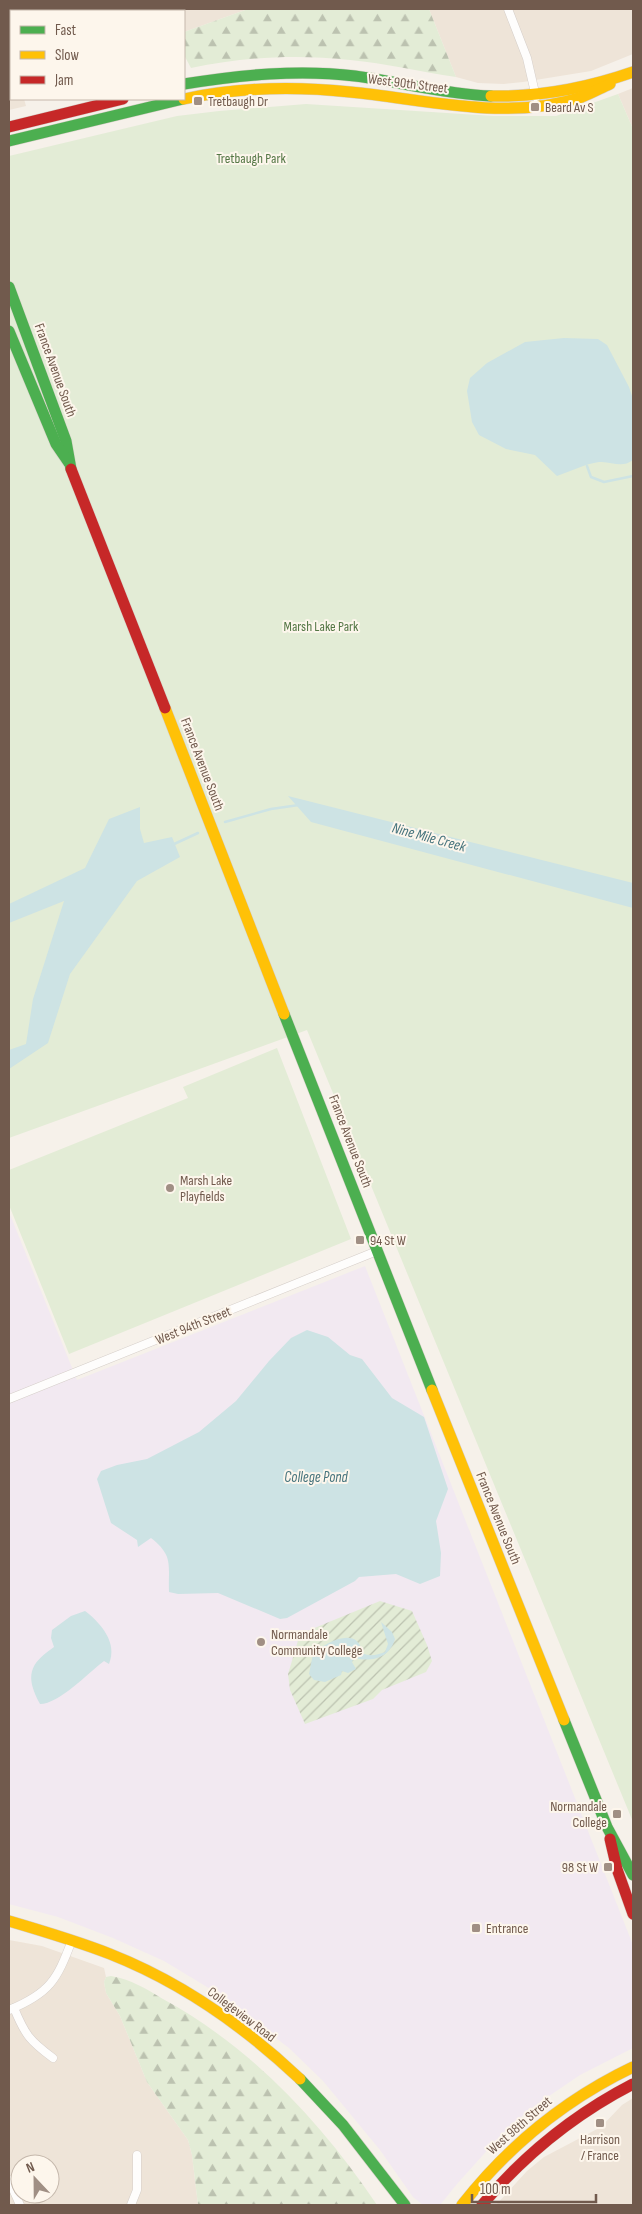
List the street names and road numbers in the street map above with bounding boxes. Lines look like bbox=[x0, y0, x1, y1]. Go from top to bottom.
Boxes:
street label: West 90th Street bbox=[367, 70, 449, 97]
street label: France Avenue South bbox=[31, 321, 80, 419]
street label: France Avenue South bbox=[177, 715, 228, 813]
street label: France Avenue South bbox=[325, 1092, 376, 1190]
street label: West 94th Street bbox=[153, 1303, 234, 1348]
street label: France Avenue South bbox=[472, 1469, 525, 1567]
street label: Collegeview Road bbox=[204, 1983, 279, 2046]
street label: West 98th Street bbox=[483, 2093, 555, 2158]

